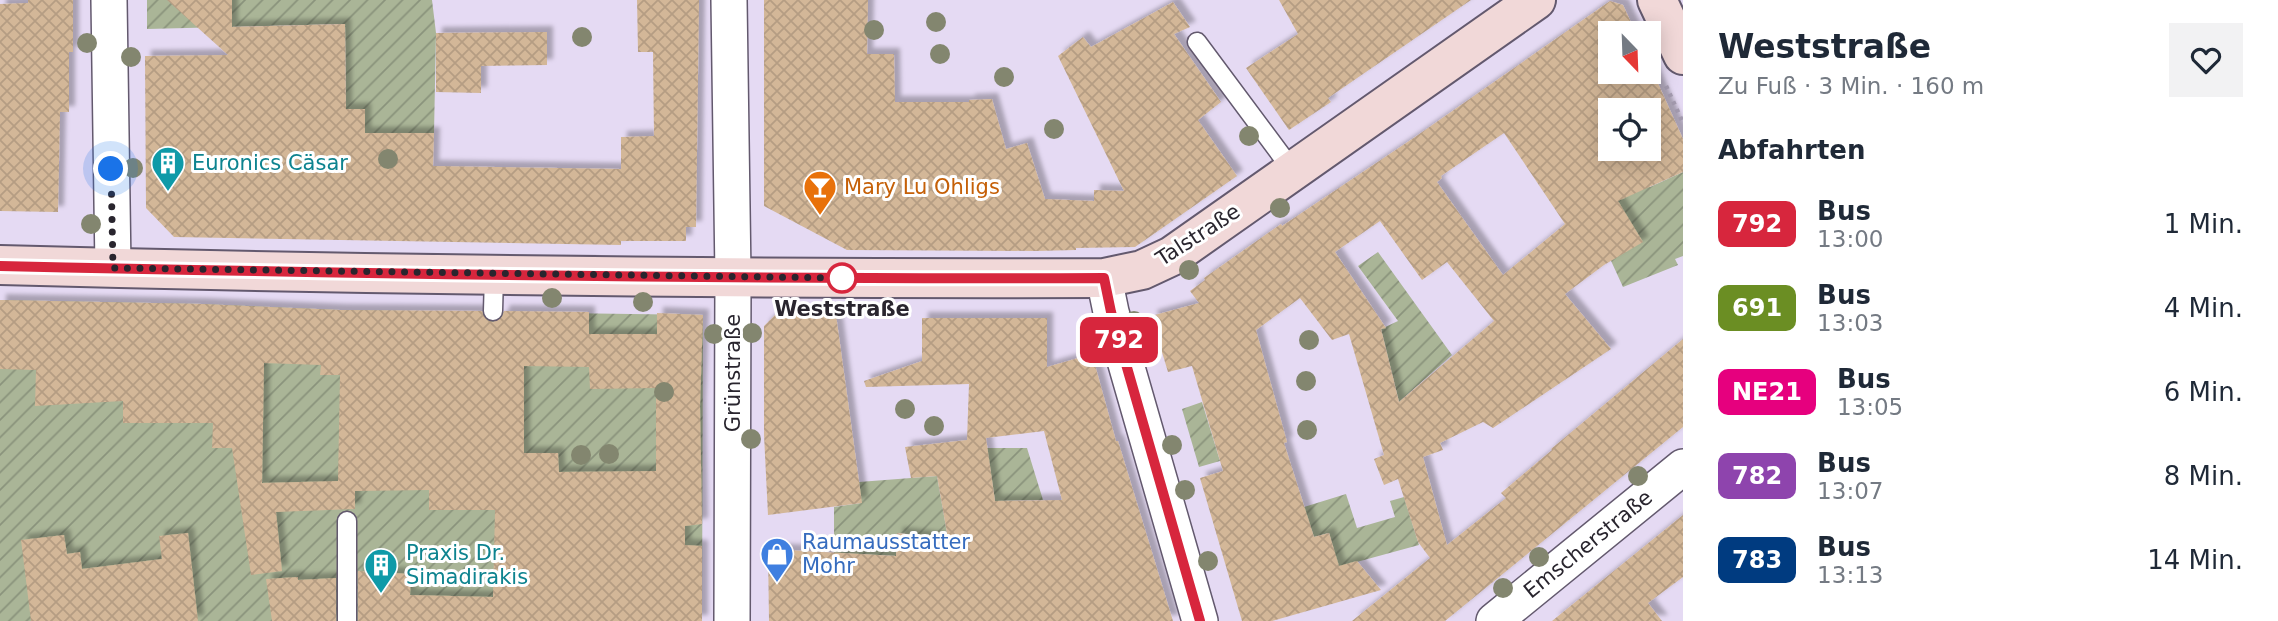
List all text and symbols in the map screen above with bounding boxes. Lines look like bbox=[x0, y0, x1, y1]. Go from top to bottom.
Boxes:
north arrow bbox=[1598, 21, 1661, 84]
map controls bbox=[1598, 21, 1661, 161]
button: heart bbox=[2169, 23, 2243, 97]
text: Weststraße bbox=[1718, 27, 1931, 66]
text: Zu Fuß · 3 Min. · 160 m bbox=[1718, 73, 1984, 99]
button: locate bbox=[1598, 98, 1661, 161]
text: Abfahrten bbox=[1718, 135, 1866, 165]
building icon: Euronics Cäsar bbox=[149, 144, 187, 193]
your location bbox=[93, 151, 128, 186]
place label: Euronics Cäsar bbox=[192, 151, 348, 175]
bar icon: Mary Lu Ohligs bbox=[801, 168, 839, 217]
place label: Mary Lu Ohligs bbox=[844, 175, 1000, 199]
text: Bus bbox=[1817, 196, 1871, 226]
street label: Talstraße bbox=[1151, 199, 1244, 271]
text: 1 Min. bbox=[2164, 209, 2243, 239]
text: 792 bbox=[1732, 210, 1782, 238]
text: 13:00 bbox=[1817, 226, 1883, 252]
marker: Weststraße bbox=[827, 263, 857, 293]
text: Bus bbox=[1817, 280, 1871, 310]
text: 4 Min. bbox=[2164, 293, 2243, 323]
text: 691 bbox=[1732, 294, 1782, 322]
place label: Weststraße bbox=[774, 297, 910, 321]
text: 13:03 bbox=[1817, 310, 1883, 336]
street label: Grünstraße bbox=[721, 314, 745, 432]
line badge: 792 bbox=[1079, 317, 1159, 363]
text: 792 bbox=[1094, 326, 1144, 354]
text: Bus bbox=[1837, 364, 1891, 394]
text: 6 Min. bbox=[2164, 377, 2243, 407]
text: NE21 bbox=[1732, 378, 1802, 406]
text: 13:05 bbox=[1837, 394, 1903, 420]
text: Bus bbox=[1817, 448, 1871, 478]
text: 8 Min. bbox=[2164, 461, 2243, 491]
text: 782 bbox=[1732, 462, 1782, 490]
text: 13:07 bbox=[1817, 478, 1883, 504]
street label: Emscherstraße bbox=[1519, 485, 1657, 603]
place label: Raumausstatter Mohr bbox=[802, 530, 970, 578]
text: Bus bbox=[1817, 532, 1871, 562]
shop icon: Raumausstatter Mohr bbox=[758, 535, 796, 584]
place label: Praxis Dr. Simadirakis bbox=[406, 541, 528, 589]
text: 14 Min. bbox=[2147, 545, 2243, 575]
building icon: Praxis Dr. Simadirakis bbox=[362, 546, 400, 595]
text: 783 bbox=[1732, 546, 1782, 574]
text: 13:13 bbox=[1817, 562, 1883, 588]

